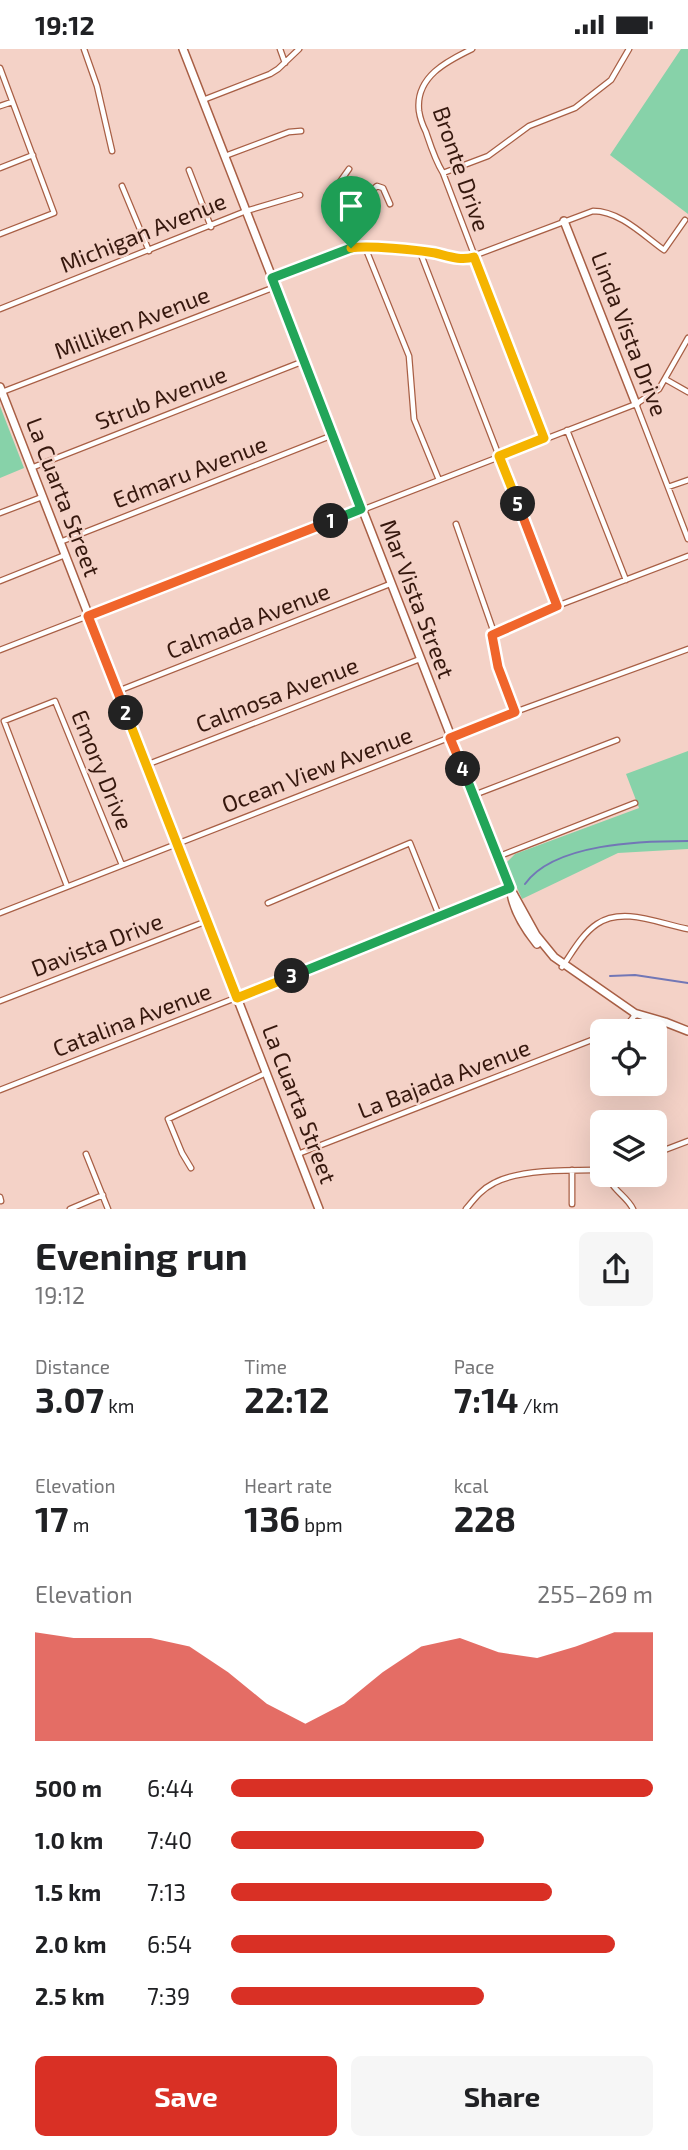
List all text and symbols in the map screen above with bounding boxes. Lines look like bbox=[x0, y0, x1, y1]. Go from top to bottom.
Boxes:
text: 19:12 bbox=[35, 9, 95, 40]
street label: Bronte Drive bbox=[427, 102, 496, 235]
pin bbox=[321, 176, 381, 248]
street label: Michigan Avenue bbox=[56, 186, 230, 278]
icon: arrive bbox=[332, 187, 370, 225]
street label: Linda Vista Drive bbox=[586, 247, 674, 420]
street label: Milliken Avenue bbox=[50, 280, 213, 365]
street label: Strub Avenue bbox=[91, 359, 230, 435]
street label: La Cuarta Street bbox=[21, 413, 107, 580]
street label: Edmaru Avenue bbox=[109, 429, 271, 513]
pin: 5 bbox=[500, 487, 536, 521]
text: 5 bbox=[512, 492, 523, 515]
pin: 1 bbox=[314, 503, 348, 539]
text: 1 bbox=[326, 509, 335, 532]
street label: Mar Vista Street bbox=[375, 515, 461, 682]
street label: Calmada Avenue bbox=[162, 576, 333, 664]
street label: Calmosa Avenue bbox=[191, 650, 362, 738]
pin: 2 bbox=[108, 695, 144, 731]
text: 2 bbox=[120, 701, 131, 724]
street label: Emory Drive bbox=[66, 706, 140, 834]
street label: Ocean View Avenue bbox=[218, 720, 416, 818]
pin: 4 bbox=[446, 751, 480, 787]
text: 4 bbox=[456, 757, 469, 780]
street label: Davista Drive bbox=[27, 906, 166, 982]
pin: 3 bbox=[274, 958, 310, 993]
text: 3 bbox=[286, 964, 297, 987]
street label: Catalina Avenue bbox=[49, 976, 215, 1062]
map controls bbox=[590, 1019, 667, 1187]
button: locate bbox=[590, 1019, 667, 1096]
street label: La Cuarta Street bbox=[257, 1020, 343, 1187]
street label: La Bajada Avenue bbox=[354, 1032, 534, 1124]
button: layers bbox=[590, 1110, 667, 1187]
text: Evening run bbox=[35, 1232, 248, 1278]
button: share bbox=[579, 1232, 653, 1306]
text: 19:12 bbox=[35, 1281, 85, 1309]
text: Distance bbox=[35, 1355, 110, 1378]
text: Time bbox=[244, 1355, 287, 1378]
text: Pace bbox=[454, 1355, 495, 1378]
text: 3.07 bbox=[35, 1378, 104, 1420]
text: 22:12 bbox=[244, 1378, 329, 1420]
text: 7:14 bbox=[454, 1378, 519, 1420]
text: km bbox=[104, 1394, 135, 1417]
text: /km bbox=[519, 1394, 559, 1417]
text: Elevation bbox=[35, 1474, 116, 1497]
text: Heart rate bbox=[244, 1474, 332, 1497]
text: kcal bbox=[454, 1474, 488, 1497]
text: 17 bbox=[35, 1497, 69, 1539]
text: 136 bbox=[244, 1497, 300, 1539]
text: 228 bbox=[454, 1497, 516, 1539]
text: m bbox=[69, 1513, 90, 1536]
text: bpm bbox=[300, 1513, 343, 1536]
text: Elevation bbox=[35, 1580, 133, 1608]
text: 255–269 m bbox=[537, 1580, 653, 1608]
text: 500 m bbox=[35, 1774, 102, 1802]
text: 6:44 bbox=[147, 1774, 194, 1802]
text: 1.0 km bbox=[35, 1826, 103, 1854]
text: 7:40 bbox=[147, 1826, 192, 1854]
text: 1.5 km bbox=[35, 1878, 101, 1906]
text: 7:13 bbox=[147, 1878, 186, 1906]
text: 2.0 km bbox=[35, 1930, 107, 1958]
text: 6:54 bbox=[147, 1930, 192, 1958]
text: 2.5 km bbox=[35, 1982, 105, 2010]
text: 7:39 bbox=[147, 1982, 190, 2010]
button: Save bbox=[35, 2056, 337, 2136]
button: Share bbox=[351, 2056, 653, 2136]

